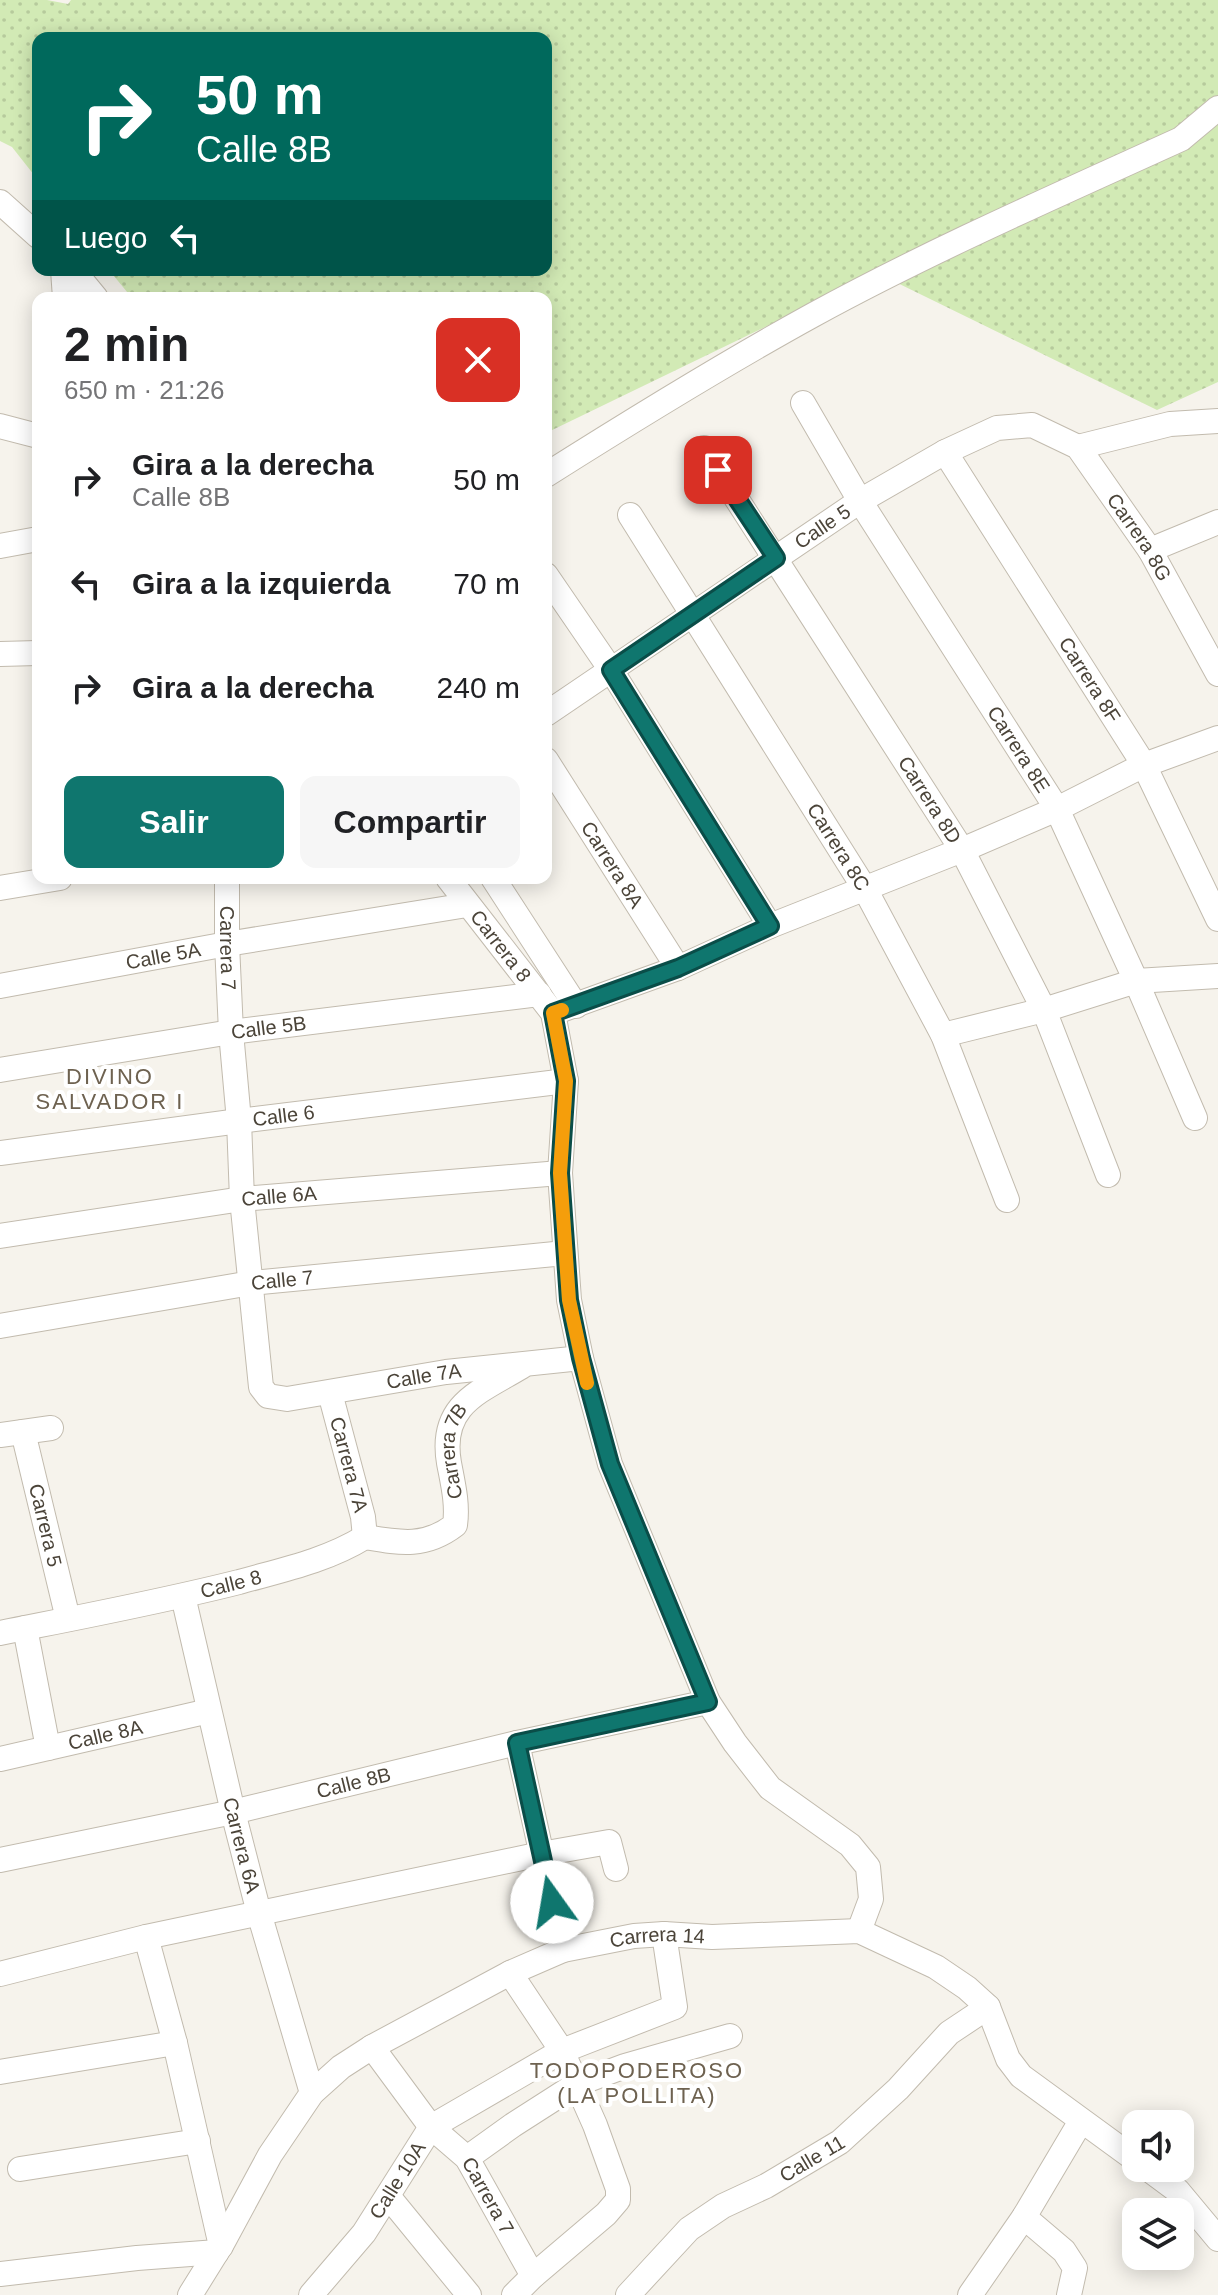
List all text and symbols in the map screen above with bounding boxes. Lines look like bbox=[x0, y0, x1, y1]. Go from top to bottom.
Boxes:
text: 50 m bbox=[196, 63, 324, 126]
icon: right bbox=[64, 64, 168, 168]
text: Calle 8B bbox=[196, 129, 332, 170]
icon: left bbox=[163, 216, 207, 260]
text: Luego bbox=[64, 221, 147, 254]
text: 2 min bbox=[64, 318, 189, 371]
button: close bbox=[436, 318, 520, 402]
text: 650 m · 21:26 bbox=[64, 375, 224, 405]
pin bbox=[684, 436, 752, 504]
text: Gira a la derecha bbox=[132, 448, 374, 481]
icon: arrive bbox=[696, 448, 740, 492]
icon: right bbox=[64, 458, 108, 502]
text: 50 m bbox=[453, 463, 520, 496]
text: Calle 8B bbox=[132, 482, 230, 512]
street label: Carrera 8G bbox=[1103, 489, 1176, 585]
street label: Calle 5 bbox=[790, 500, 854, 553]
icon: left bbox=[64, 562, 108, 606]
text: Gira a la izquierda bbox=[132, 567, 390, 600]
text: 70 m bbox=[453, 567, 520, 600]
street label: Carrera 8F bbox=[1055, 633, 1125, 727]
icon: right bbox=[64, 666, 108, 710]
text: Gira a la derecha bbox=[132, 671, 374, 704]
text: 240 m bbox=[437, 671, 520, 704]
street label: Carrera 8E bbox=[983, 702, 1054, 796]
street label: Carrera 8D bbox=[894, 752, 966, 847]
button: Salir bbox=[64, 776, 284, 868]
button: Compartir bbox=[300, 776, 520, 868]
street label: Carrera 8C bbox=[803, 799, 874, 895]
street label: Carrera 8A bbox=[577, 817, 648, 912]
street label: Carrera 7 bbox=[216, 906, 240, 991]
street label: Carrera 8 bbox=[466, 906, 535, 986]
street label: Calle 5A bbox=[124, 938, 203, 973]
street label: Calle 5B bbox=[230, 1012, 307, 1043]
district label: DIVINO SALVADOR I bbox=[36, 1064, 184, 1114]
street label: Calle 6 bbox=[251, 1101, 316, 1130]
street label: Calle 6A bbox=[240, 1182, 318, 1210]
street label: Calle 7 bbox=[250, 1266, 314, 1294]
street label: Calle 7A bbox=[385, 1359, 463, 1393]
street label: Carrera 7B bbox=[436, 1399, 471, 1501]
street label: Carrera 7A bbox=[326, 1414, 372, 1515]
street label: Carrera 5 bbox=[25, 1482, 66, 1569]
street label: Calle 8 bbox=[198, 1565, 264, 1602]
street label: Calle 8A bbox=[66, 1715, 145, 1754]
street label: Calle 8B bbox=[314, 1763, 393, 1802]
street label: Carrera 6A bbox=[219, 1795, 265, 1896]
position arrow bbox=[510, 1860, 594, 1944]
street label: Carrera 14 bbox=[608, 1923, 706, 1952]
district label: TODOPODEROSO (LA POLLITA) bbox=[530, 2058, 744, 2108]
map controls bbox=[1122, 2110, 1194, 2270]
button: sound bbox=[1122, 2110, 1194, 2182]
street label: Calle 11 bbox=[776, 2131, 849, 2186]
street label: Calle 10A bbox=[365, 2137, 430, 2223]
street label: Carrera 7 bbox=[458, 2153, 518, 2238]
button: layers bbox=[1122, 2198, 1194, 2270]

